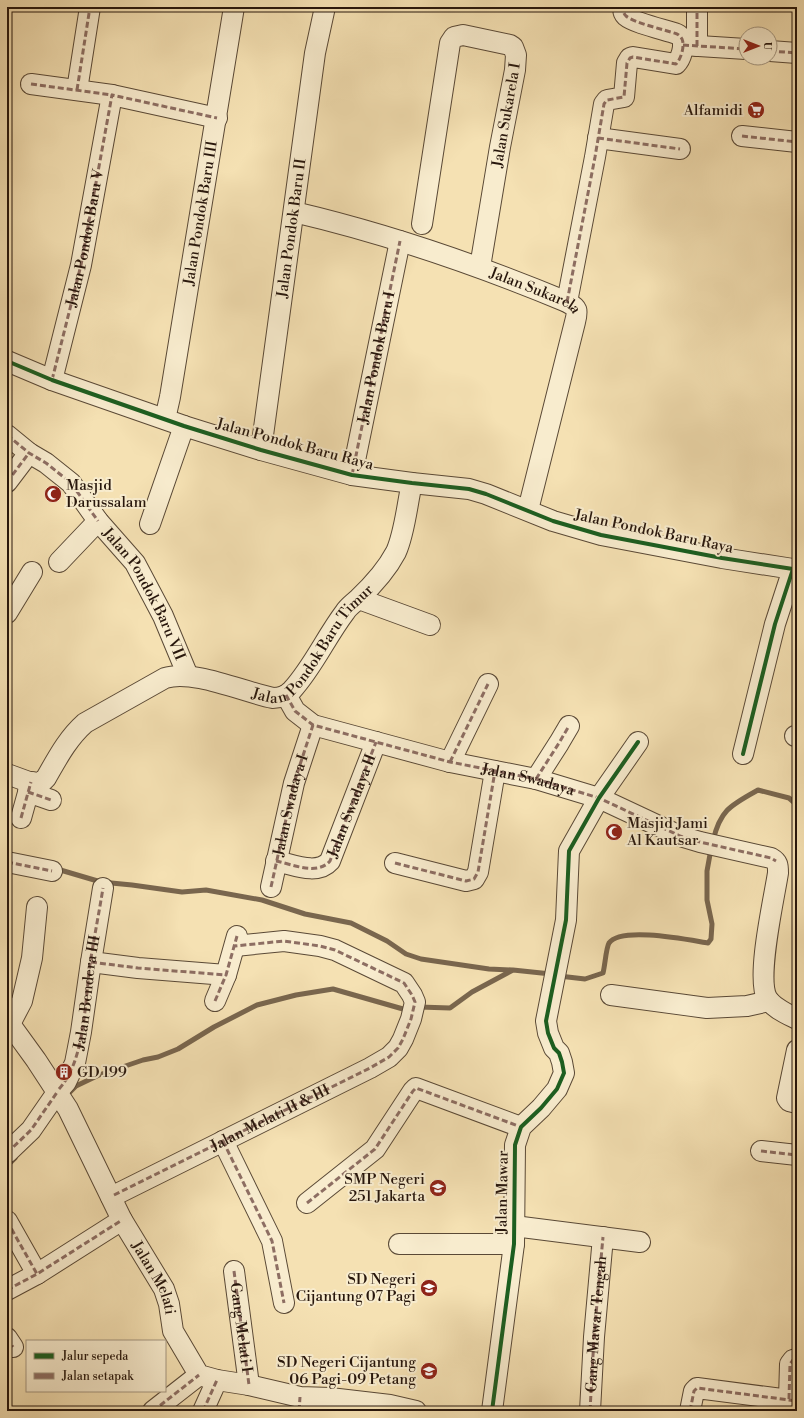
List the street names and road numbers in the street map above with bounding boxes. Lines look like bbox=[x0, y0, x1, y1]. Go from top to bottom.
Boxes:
street label: Jalan Sukarela I bbox=[488, 61, 525, 170]
street label: Jalan Pondok Baru III bbox=[179, 139, 222, 288]
street label: Jalan Pondok Baru II bbox=[273, 157, 311, 300]
street label: Jalan Pondok Baru V bbox=[62, 167, 108, 310]
street label: Jalan Sukarela bbox=[486, 263, 586, 317]
street label: Jalan Pondok Baru I bbox=[354, 289, 400, 427]
street label: Jalan Pondok Baru Raya bbox=[213, 414, 376, 475]
street label: Jalan Pondok Baru Raya bbox=[572, 505, 736, 558]
street label: Jalan Pondok Baru VII bbox=[97, 523, 190, 664]
street label: Jalan Pondok Baru Timur bbox=[249, 580, 378, 708]
street label: Jalan Swadaya II bbox=[323, 751, 381, 862]
street label: Jalan Swadaya I bbox=[269, 752, 313, 859]
street label: Jalan Swadaya bbox=[479, 759, 577, 800]
street label: Jalan Bendera III bbox=[69, 933, 105, 1053]
street label: Jalan Melati II & III bbox=[206, 1080, 333, 1156]
street label: Jalan Mawar bbox=[492, 1150, 513, 1235]
street label: Jalan Melati bbox=[126, 1237, 179, 1316]
street label: Gang Mawar Tengah bbox=[582, 1255, 611, 1393]
street label: Gang Melati I bbox=[226, 1282, 256, 1374]

